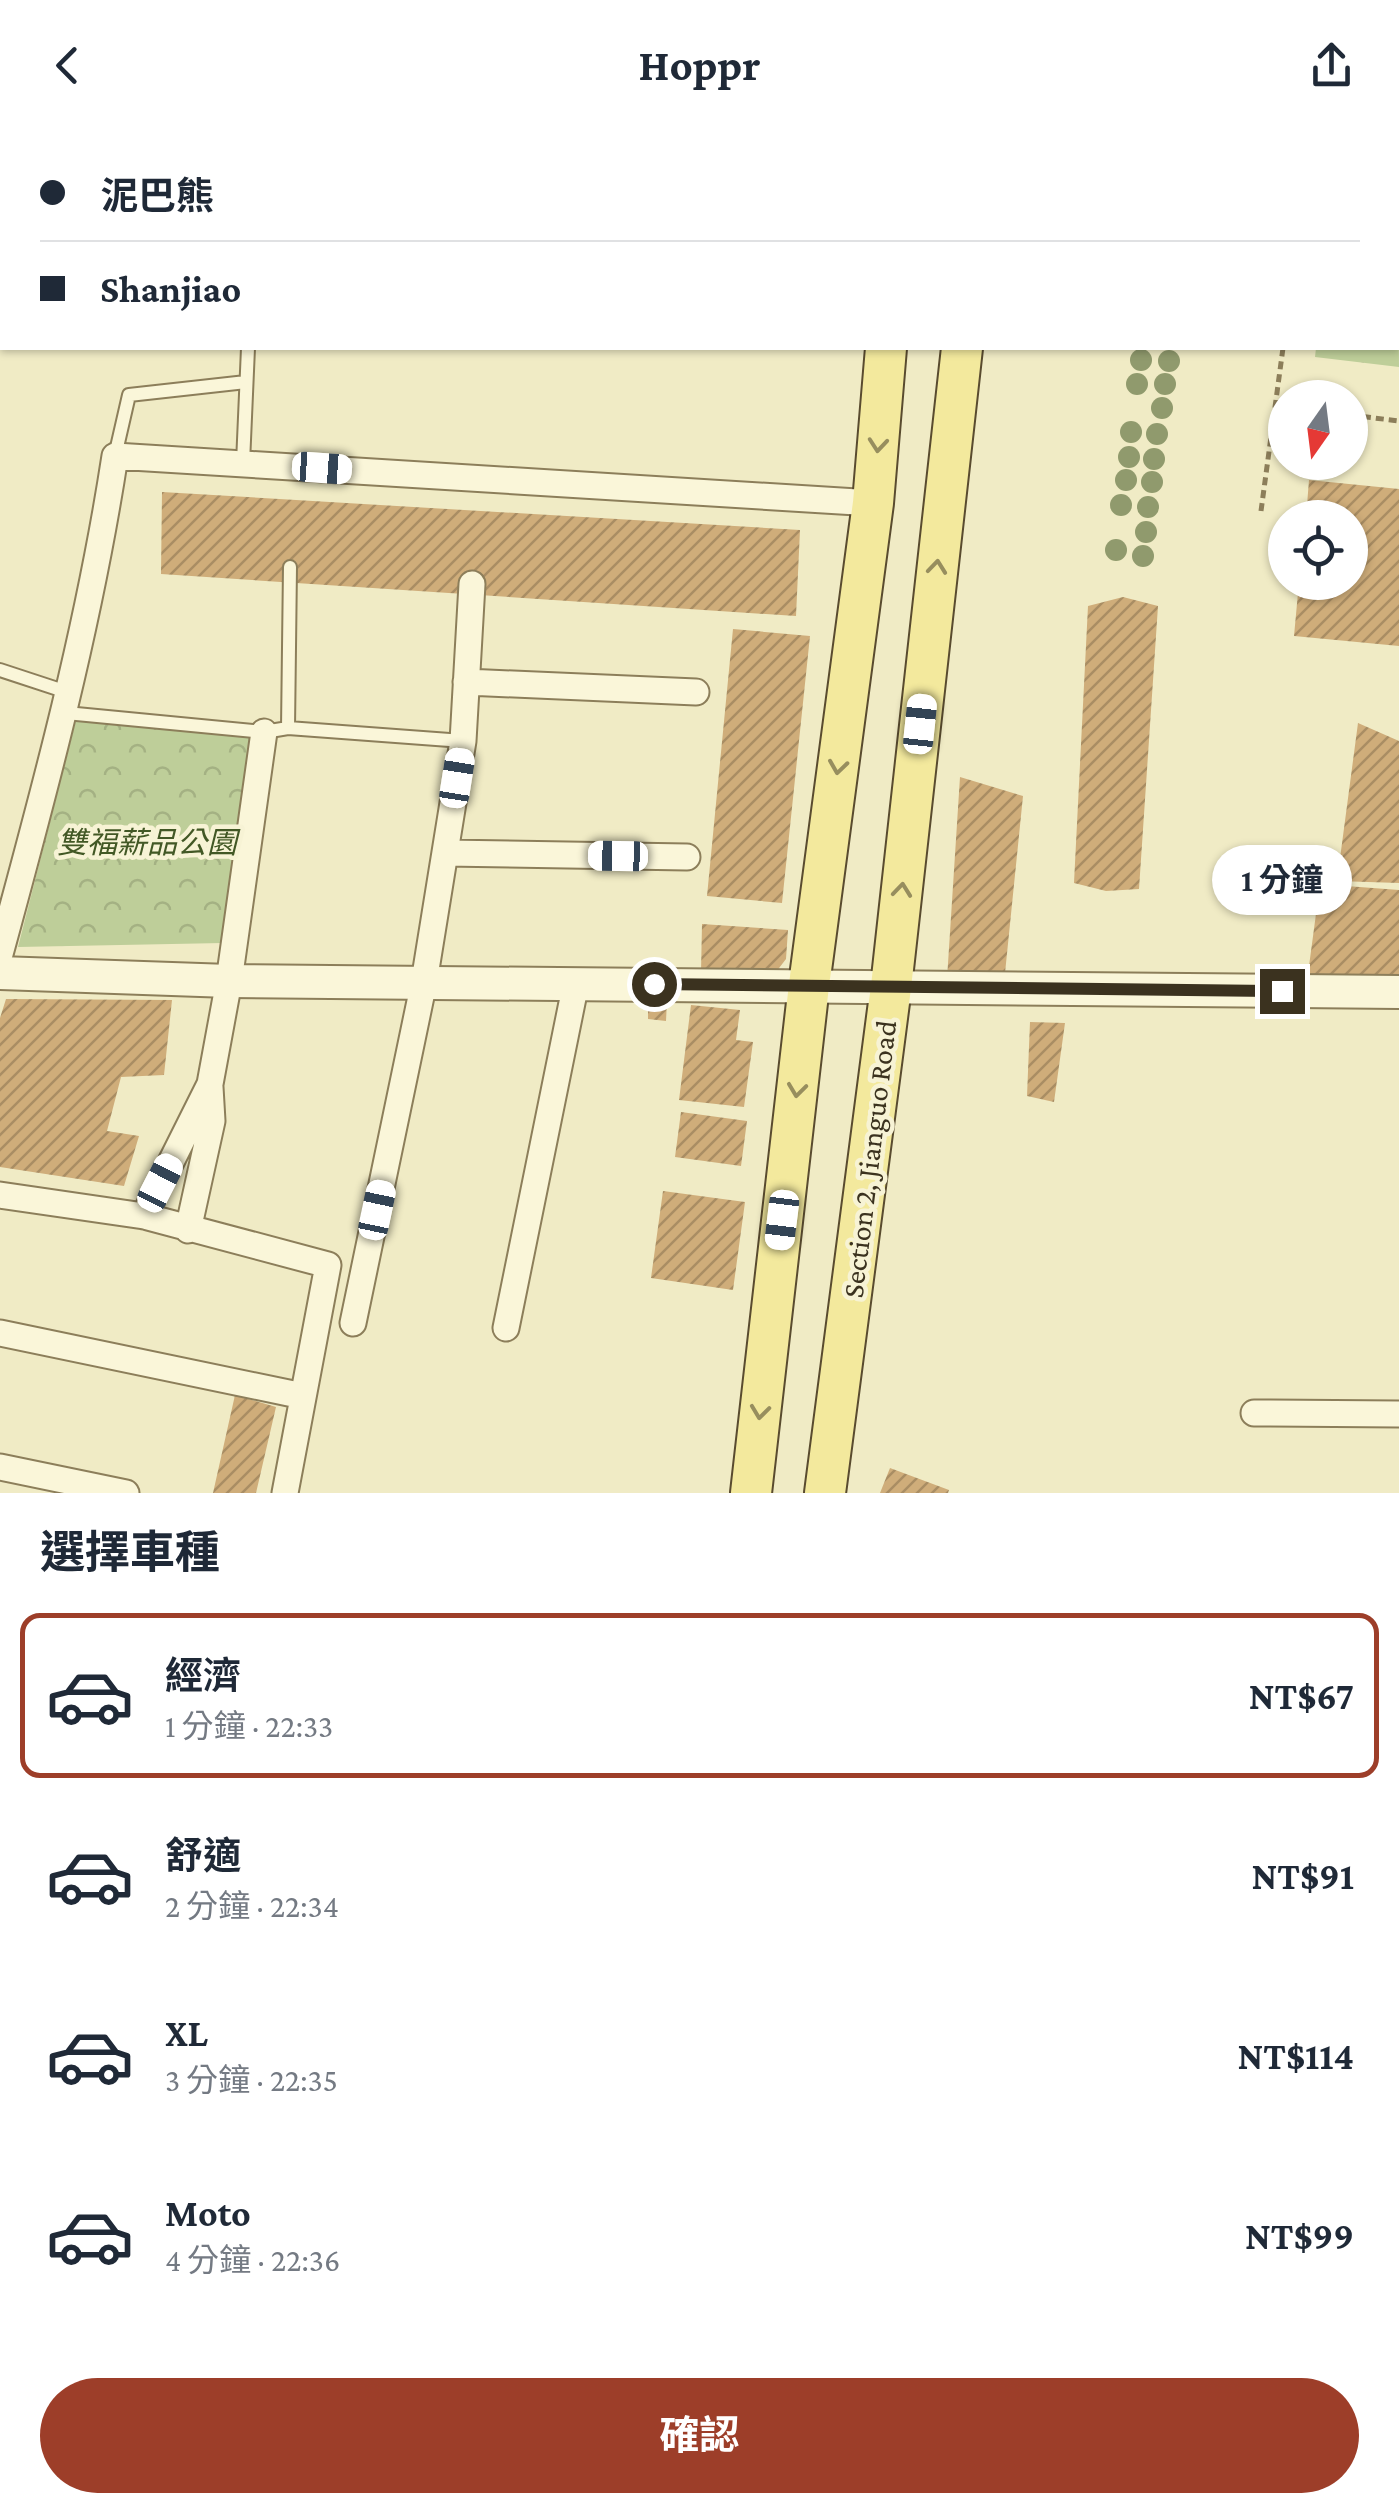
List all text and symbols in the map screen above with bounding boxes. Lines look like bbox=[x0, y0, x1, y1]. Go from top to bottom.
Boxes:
icon: back bbox=[40, 38, 95, 93]
icon: share bbox=[1304, 38, 1359, 93]
text: Hoppr bbox=[639, 40, 760, 90]
text: 泥巴熊 bbox=[100, 175, 214, 217]
text: Shanjiao bbox=[100, 268, 241, 310]
north arrow bbox=[1268, 380, 1368, 480]
map controls bbox=[1268, 380, 1368, 600]
one-way arrow bbox=[867, 437, 889, 453]
car bbox=[291, 451, 353, 485]
button: locate bbox=[1268, 500, 1368, 600]
one-way arrow bbox=[926, 559, 948, 575]
car bbox=[902, 693, 938, 755]
car bbox=[437, 746, 477, 810]
one-way arrow bbox=[828, 759, 849, 775]
park label: 雙福薪品公園 bbox=[57, 826, 241, 859]
car bbox=[588, 840, 648, 872]
callout: 1 分鐘 bbox=[1212, 846, 1352, 916]
text: 1 分鐘 bbox=[1241, 862, 1323, 898]
one-way arrow bbox=[891, 882, 912, 898]
route start bbox=[632, 962, 677, 1007]
route end bbox=[1260, 969, 1305, 1014]
street label: Section 2, Jianguo Road bbox=[836, 1018, 903, 1300]
one-way arrow bbox=[787, 1082, 808, 1098]
car bbox=[133, 1149, 187, 1217]
car bbox=[356, 1178, 398, 1242]
car bbox=[763, 1188, 801, 1252]
one-way arrow bbox=[750, 1405, 771, 1421]
text: 選擇車種 bbox=[40, 1528, 220, 1578]
icon: car bbox=[45, 1651, 135, 1741]
text: 經濟 bbox=[165, 1655, 241, 1697]
text: NT$67 bbox=[1249, 1675, 1354, 1717]
text: 1 分鐘 · 22:33 bbox=[165, 1708, 333, 1744]
icon: car bbox=[45, 1831, 135, 1921]
text: 舒適 bbox=[165, 1835, 241, 1877]
text: NT$91 bbox=[1251, 1855, 1354, 1897]
text: 2 分鐘 · 22:34 bbox=[165, 1888, 339, 1924]
icon: car bbox=[45, 2011, 135, 2101]
text: XL bbox=[165, 2012, 208, 2054]
text: NT$114 bbox=[1237, 2035, 1354, 2077]
text: 3 分鐘 · 22:35 bbox=[165, 2062, 338, 2098]
icon: car bbox=[45, 2191, 135, 2281]
text: Moto bbox=[165, 2192, 251, 2234]
text: NT$99 bbox=[1245, 2215, 1354, 2257]
text: 4 分鐘 · 22:36 bbox=[165, 2242, 340, 2278]
button: 確認 bbox=[40, 2378, 1359, 2493]

